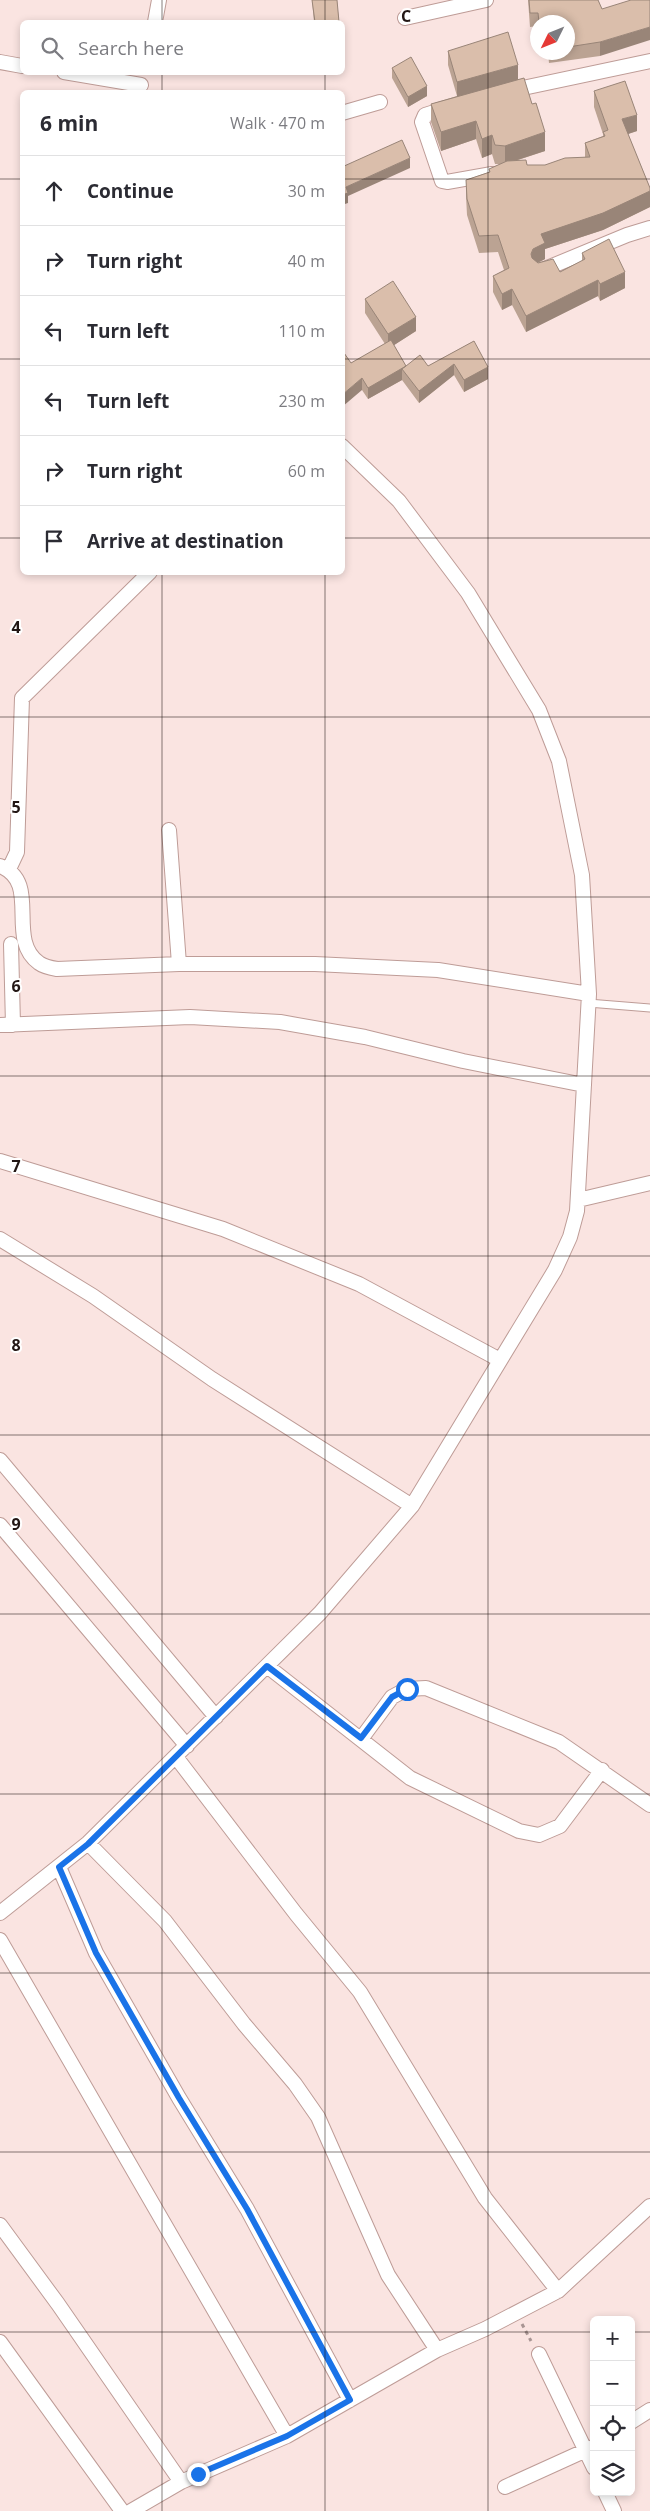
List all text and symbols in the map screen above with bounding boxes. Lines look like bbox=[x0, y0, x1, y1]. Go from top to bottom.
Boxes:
text: C bbox=[401, 5, 411, 27]
north arrow bbox=[530, 15, 575, 60]
search box bbox=[20, 20, 345, 75]
icon: search bbox=[38, 34, 66, 62]
text: Search here bbox=[78, 35, 184, 61]
text: 6 min bbox=[40, 109, 98, 137]
text: Walk · 470 m bbox=[230, 112, 325, 134]
icon: ahead bbox=[40, 177, 68, 205]
text: Continue bbox=[87, 178, 174, 204]
text: 30 m bbox=[288, 180, 325, 202]
icon: right bbox=[40, 247, 68, 275]
text: Turn right bbox=[87, 248, 182, 274]
text: 40 m bbox=[288, 250, 325, 272]
icon: left bbox=[40, 317, 68, 345]
text: Turn left bbox=[87, 318, 169, 344]
text: 110 m bbox=[279, 320, 325, 342]
icon: left bbox=[40, 387, 68, 415]
text: Turn left bbox=[87, 388, 169, 414]
text: 230 m bbox=[279, 390, 325, 412]
icon: right bbox=[40, 457, 68, 485]
text: Turn right bbox=[87, 458, 182, 484]
text: 60 m bbox=[288, 460, 325, 482]
icon: arrive bbox=[40, 527, 68, 555]
text: Arrive at destination bbox=[87, 528, 284, 554]
text: 4 bbox=[11, 616, 21, 638]
text: 5 bbox=[11, 796, 21, 818]
text: 6 bbox=[11, 975, 21, 997]
text: 7 bbox=[11, 1155, 21, 1177]
text: 8 bbox=[11, 1334, 21, 1356]
text: 9 bbox=[11, 1513, 21, 1535]
route start bbox=[396, 1678, 419, 1701]
map controls bbox=[590, 2316, 635, 2496]
button: + bbox=[590, 2316, 635, 2361]
button: − bbox=[590, 2361, 635, 2406]
button: locate bbox=[590, 2406, 635, 2451]
button: layers bbox=[590, 2451, 635, 2496]
route end bbox=[187, 2463, 210, 2486]

